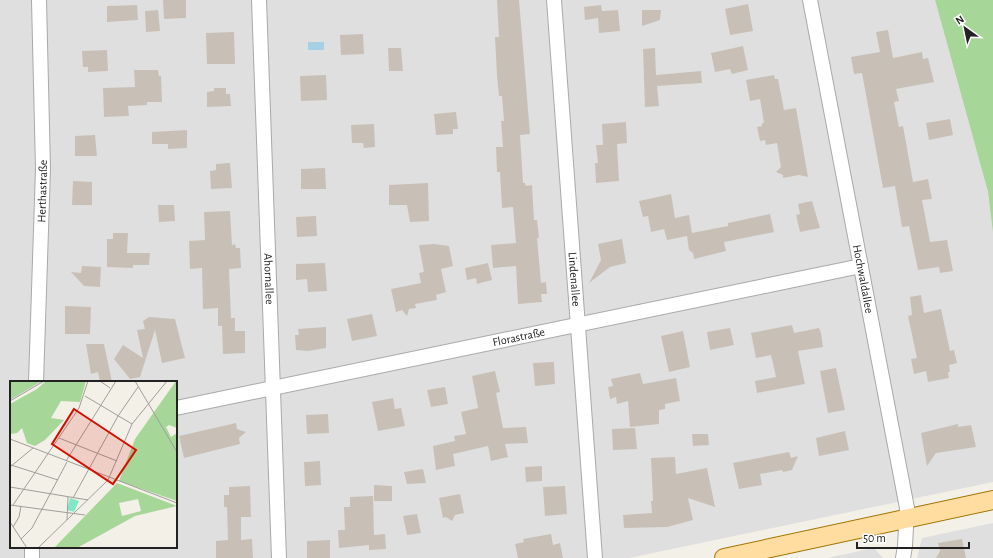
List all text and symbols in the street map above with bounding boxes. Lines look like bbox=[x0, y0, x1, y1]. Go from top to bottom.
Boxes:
north arrow bbox=[945, 8, 985, 48]
text: N bbox=[954, 13, 966, 27]
street label: Herthastraße bbox=[35, 160, 49, 223]
street label: Hochwaldallee bbox=[851, 244, 876, 314]
street label: Lindenallee bbox=[567, 252, 583, 307]
street label: Ahornallee bbox=[262, 253, 276, 305]
street label: Florastraße bbox=[492, 326, 546, 348]
inset map bbox=[10, 381, 177, 548]
scale bar bbox=[857, 524, 969, 550]
text: 50 m bbox=[863, 532, 886, 544]

